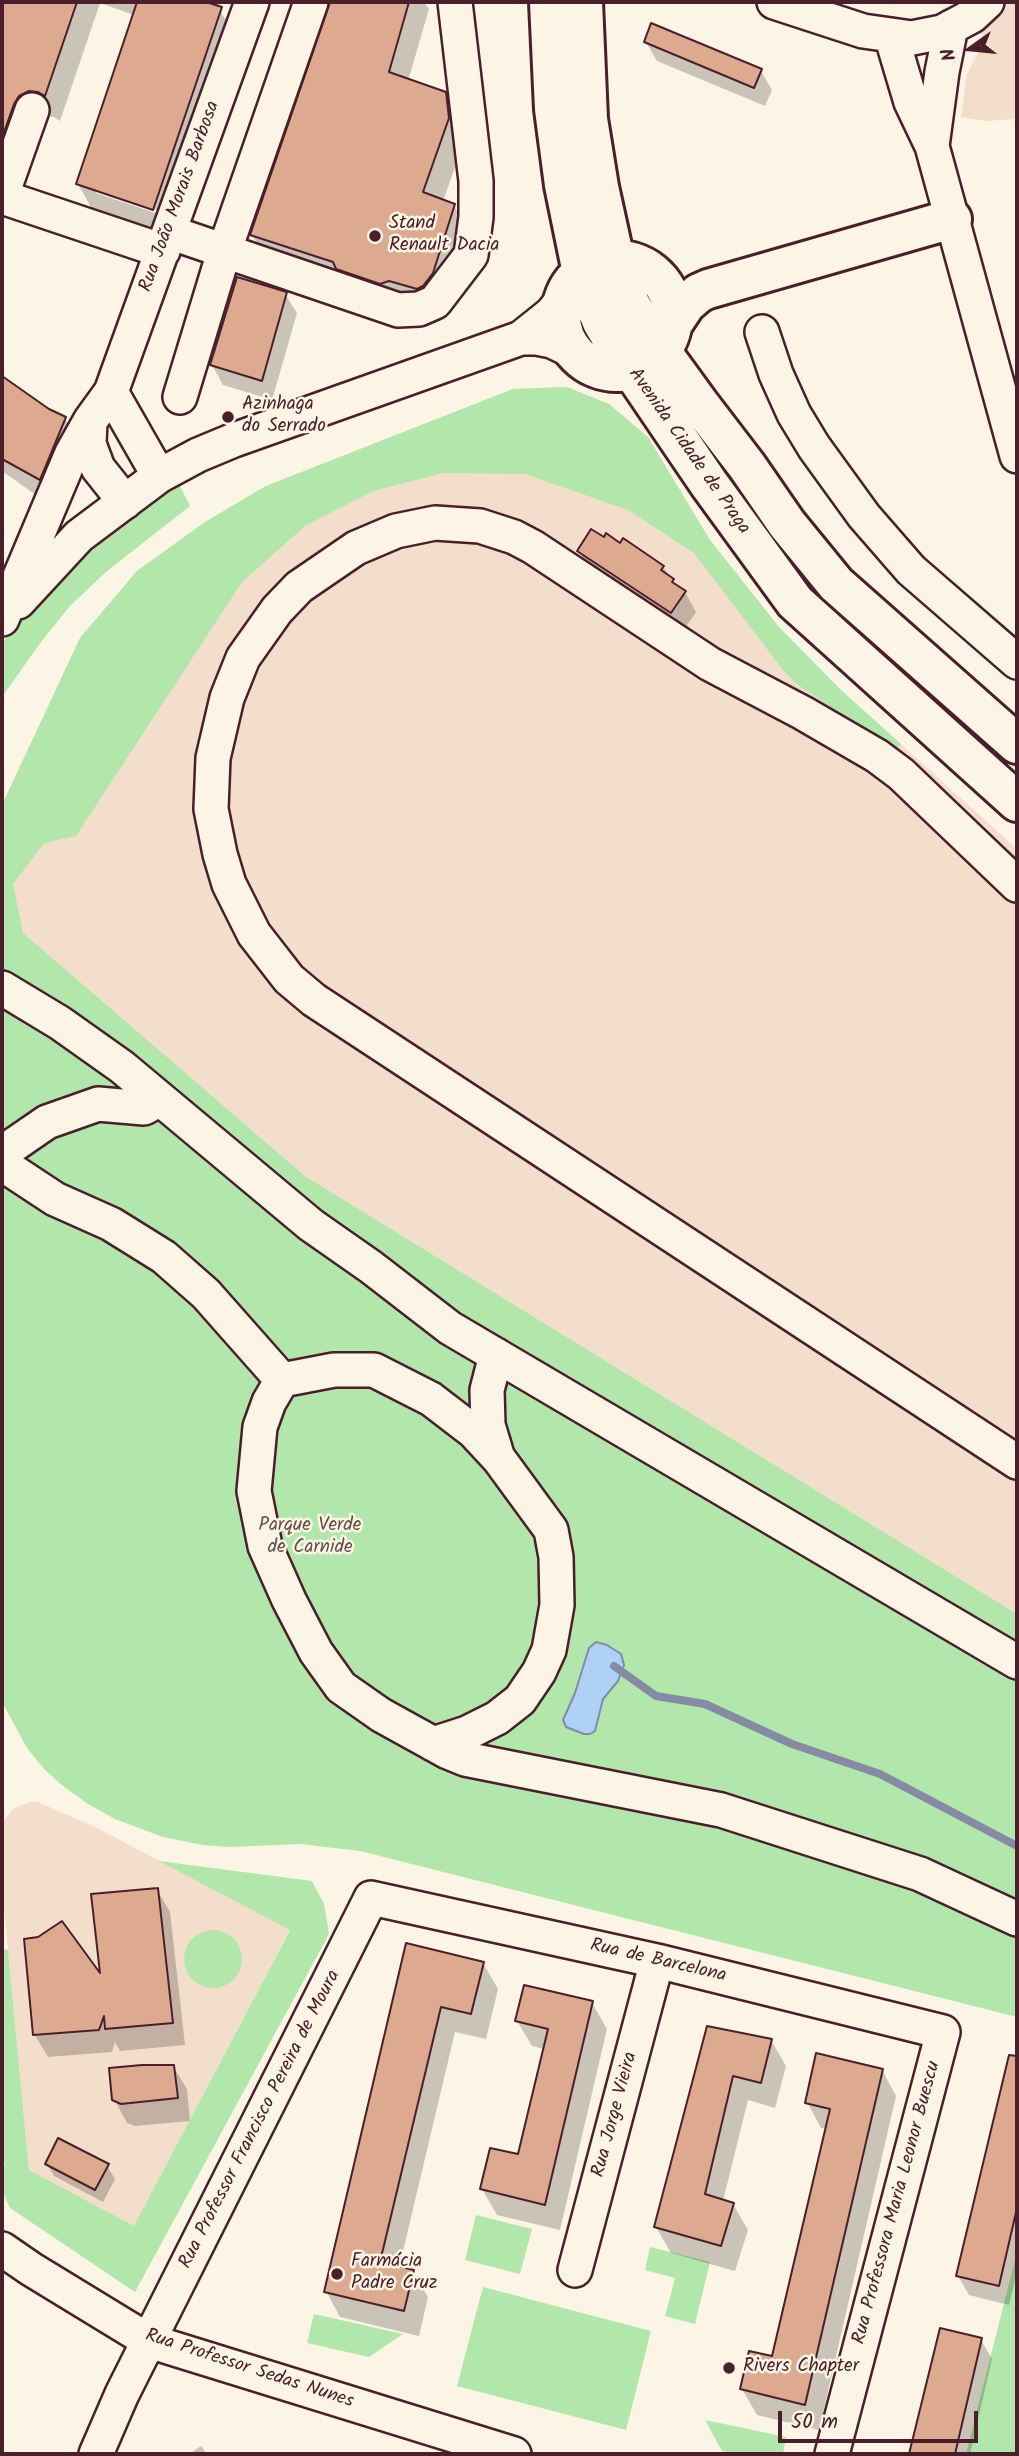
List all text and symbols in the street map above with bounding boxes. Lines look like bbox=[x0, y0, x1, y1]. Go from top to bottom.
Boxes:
north arrow bbox=[935, 14, 1005, 84]
text: N bbox=[934, 45, 966, 64]
street label: Rua João Morais Barbosa bbox=[136, 98, 226, 296]
place label: Stand Renault Dacia bbox=[389, 214, 500, 258]
marker: Stand Renault Dacia bbox=[367, 228, 383, 244]
street label: Avenida Cidade de Praga bbox=[622, 364, 754, 540]
place label: Azinhaga do Serrado bbox=[242, 395, 326, 439]
marker: Azinhaga do Serrado bbox=[220, 409, 236, 425]
park label: Parque Verde de Carnide bbox=[259, 1516, 361, 1560]
street label: Rua de Barcelona bbox=[588, 1935, 728, 1989]
street label: Rua Professor Francisco Pereira de Moura bbox=[175, 1967, 347, 2273]
street label: Rua Jorge Vieira bbox=[588, 2050, 644, 2180]
street label: Rua Professora Maria Leonor Buescu bbox=[849, 2059, 947, 2347]
place label: Farmácia Padre Cruz bbox=[351, 2252, 437, 2296]
marker: Farmácia Padre Cruz bbox=[329, 2266, 345, 2282]
street label: Rua Professor Sedas Nunes bbox=[142, 2325, 356, 2415]
place label: Rivers Chapter bbox=[743, 2357, 859, 2379]
marker: Rivers Chapter bbox=[721, 2360, 737, 2376]
scale bar bbox=[781, 2396, 981, 2440]
text: 50 m bbox=[791, 2406, 838, 2439]

